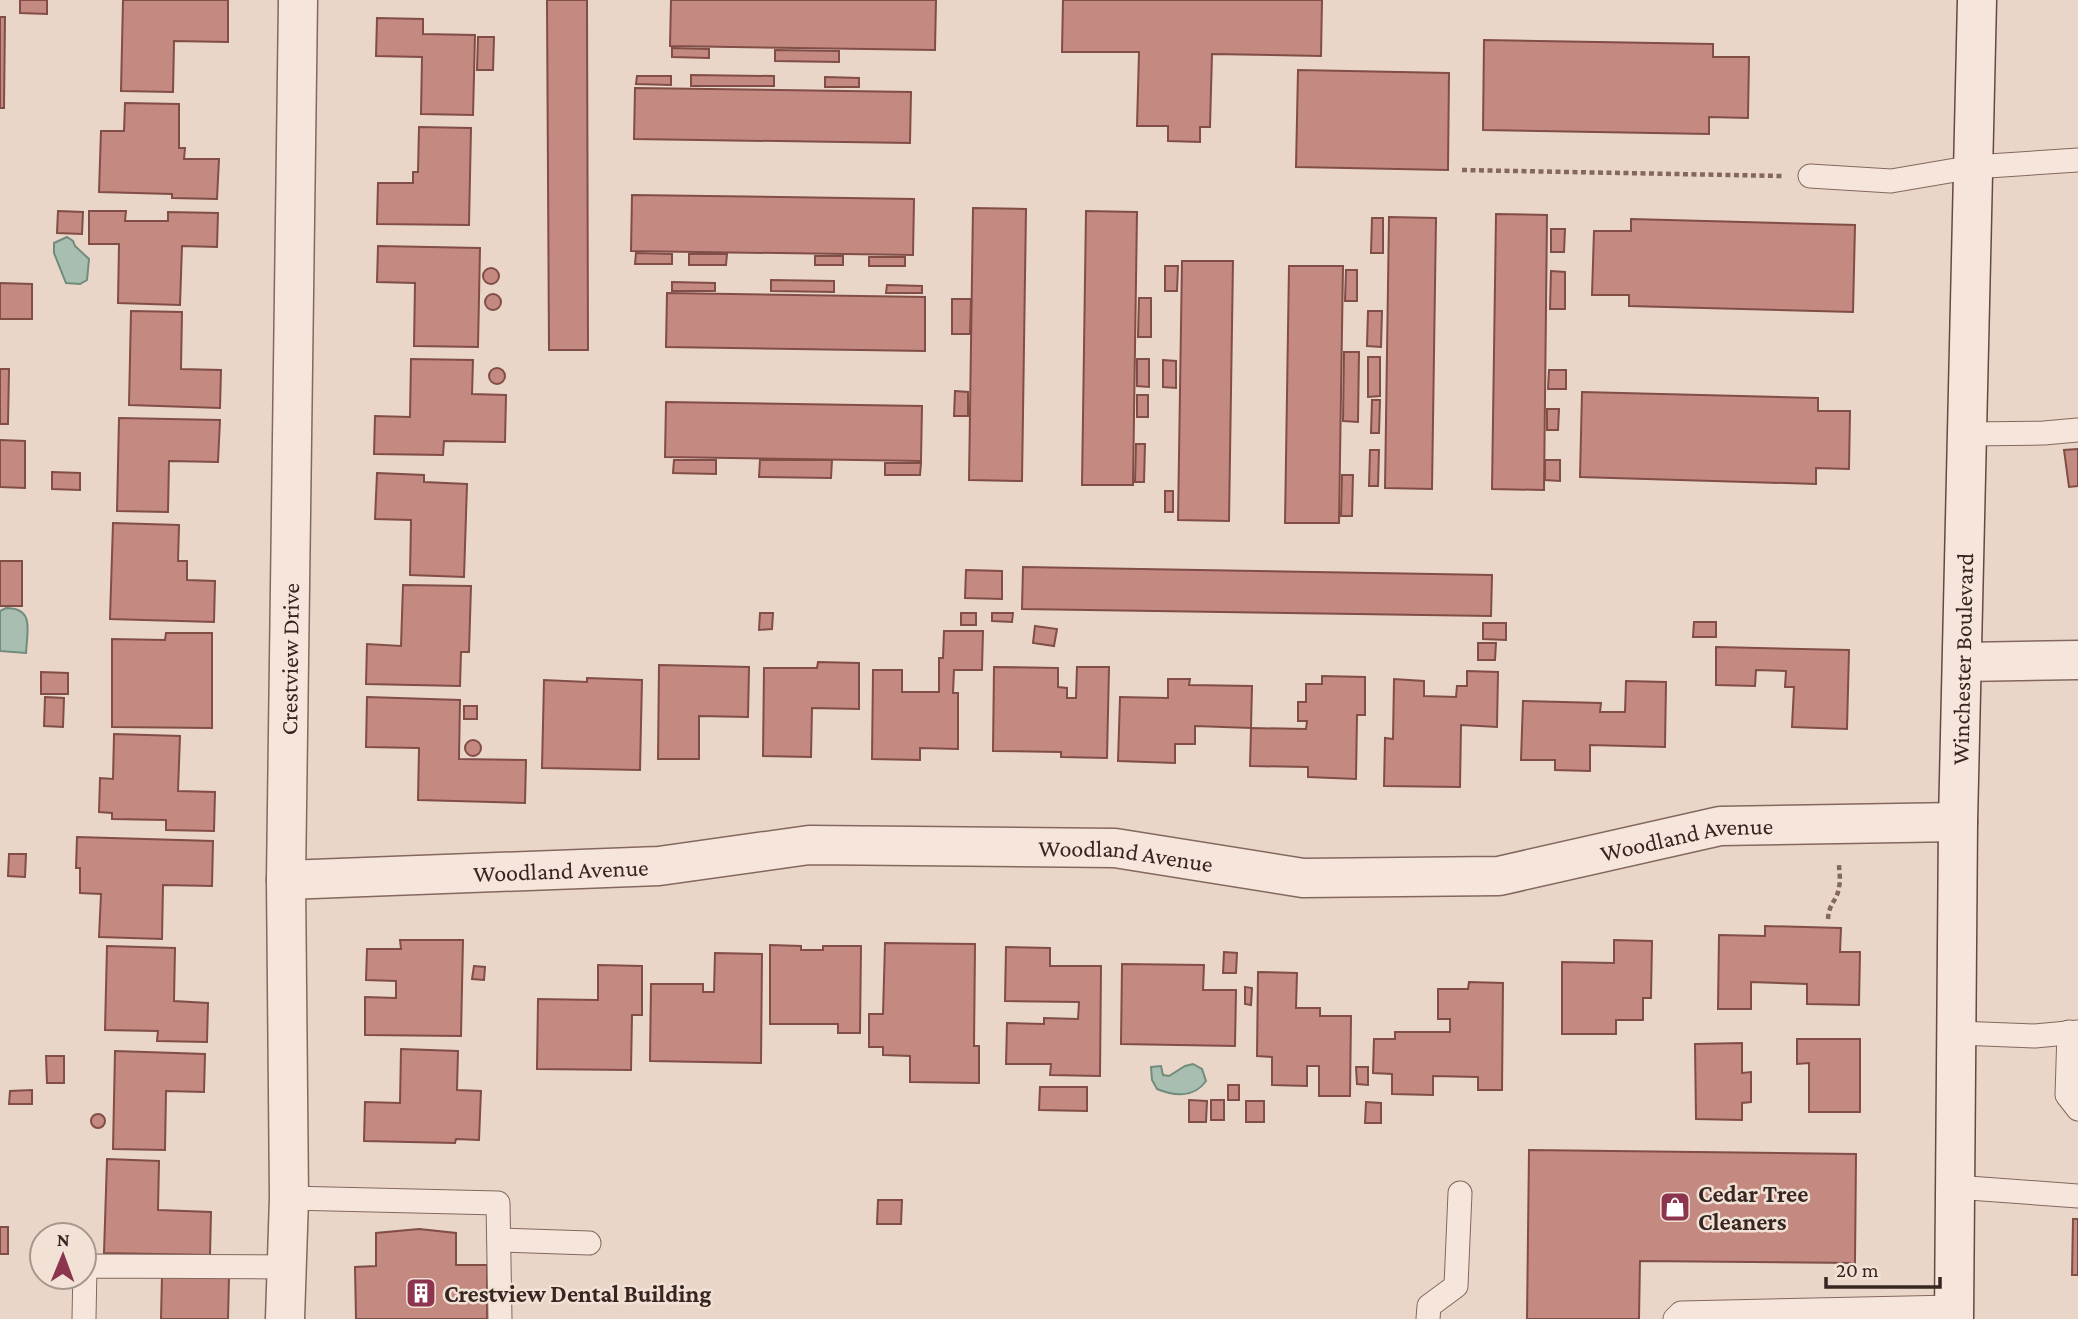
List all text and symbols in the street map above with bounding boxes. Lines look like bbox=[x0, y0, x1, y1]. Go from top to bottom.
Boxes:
street label: Winchester Boulevard bbox=[1946, 552, 1978, 765]
street label: Crestview Drive bbox=[274, 583, 304, 735]
street label: Woodland Avenue bbox=[1598, 812, 1773, 866]
street label: Woodland Avenue bbox=[1038, 834, 1215, 877]
street label: Woodland Avenue bbox=[473, 853, 649, 886]
place label: Cedar Tree Cleaners bbox=[1698, 1180, 1808, 1235]
shop icon: Cedar Tree Cleaners bbox=[1658, 1190, 1692, 1224]
north arrow bbox=[28, 1221, 98, 1291]
text: N bbox=[57, 1229, 70, 1250]
scale bar bbox=[1826, 1246, 1940, 1290]
text: 20 m bbox=[1836, 1258, 1879, 1282]
building icon: Crestview Dental Building bbox=[404, 1276, 438, 1310]
place label: Crestview Dental Building bbox=[444, 1280, 711, 1307]

